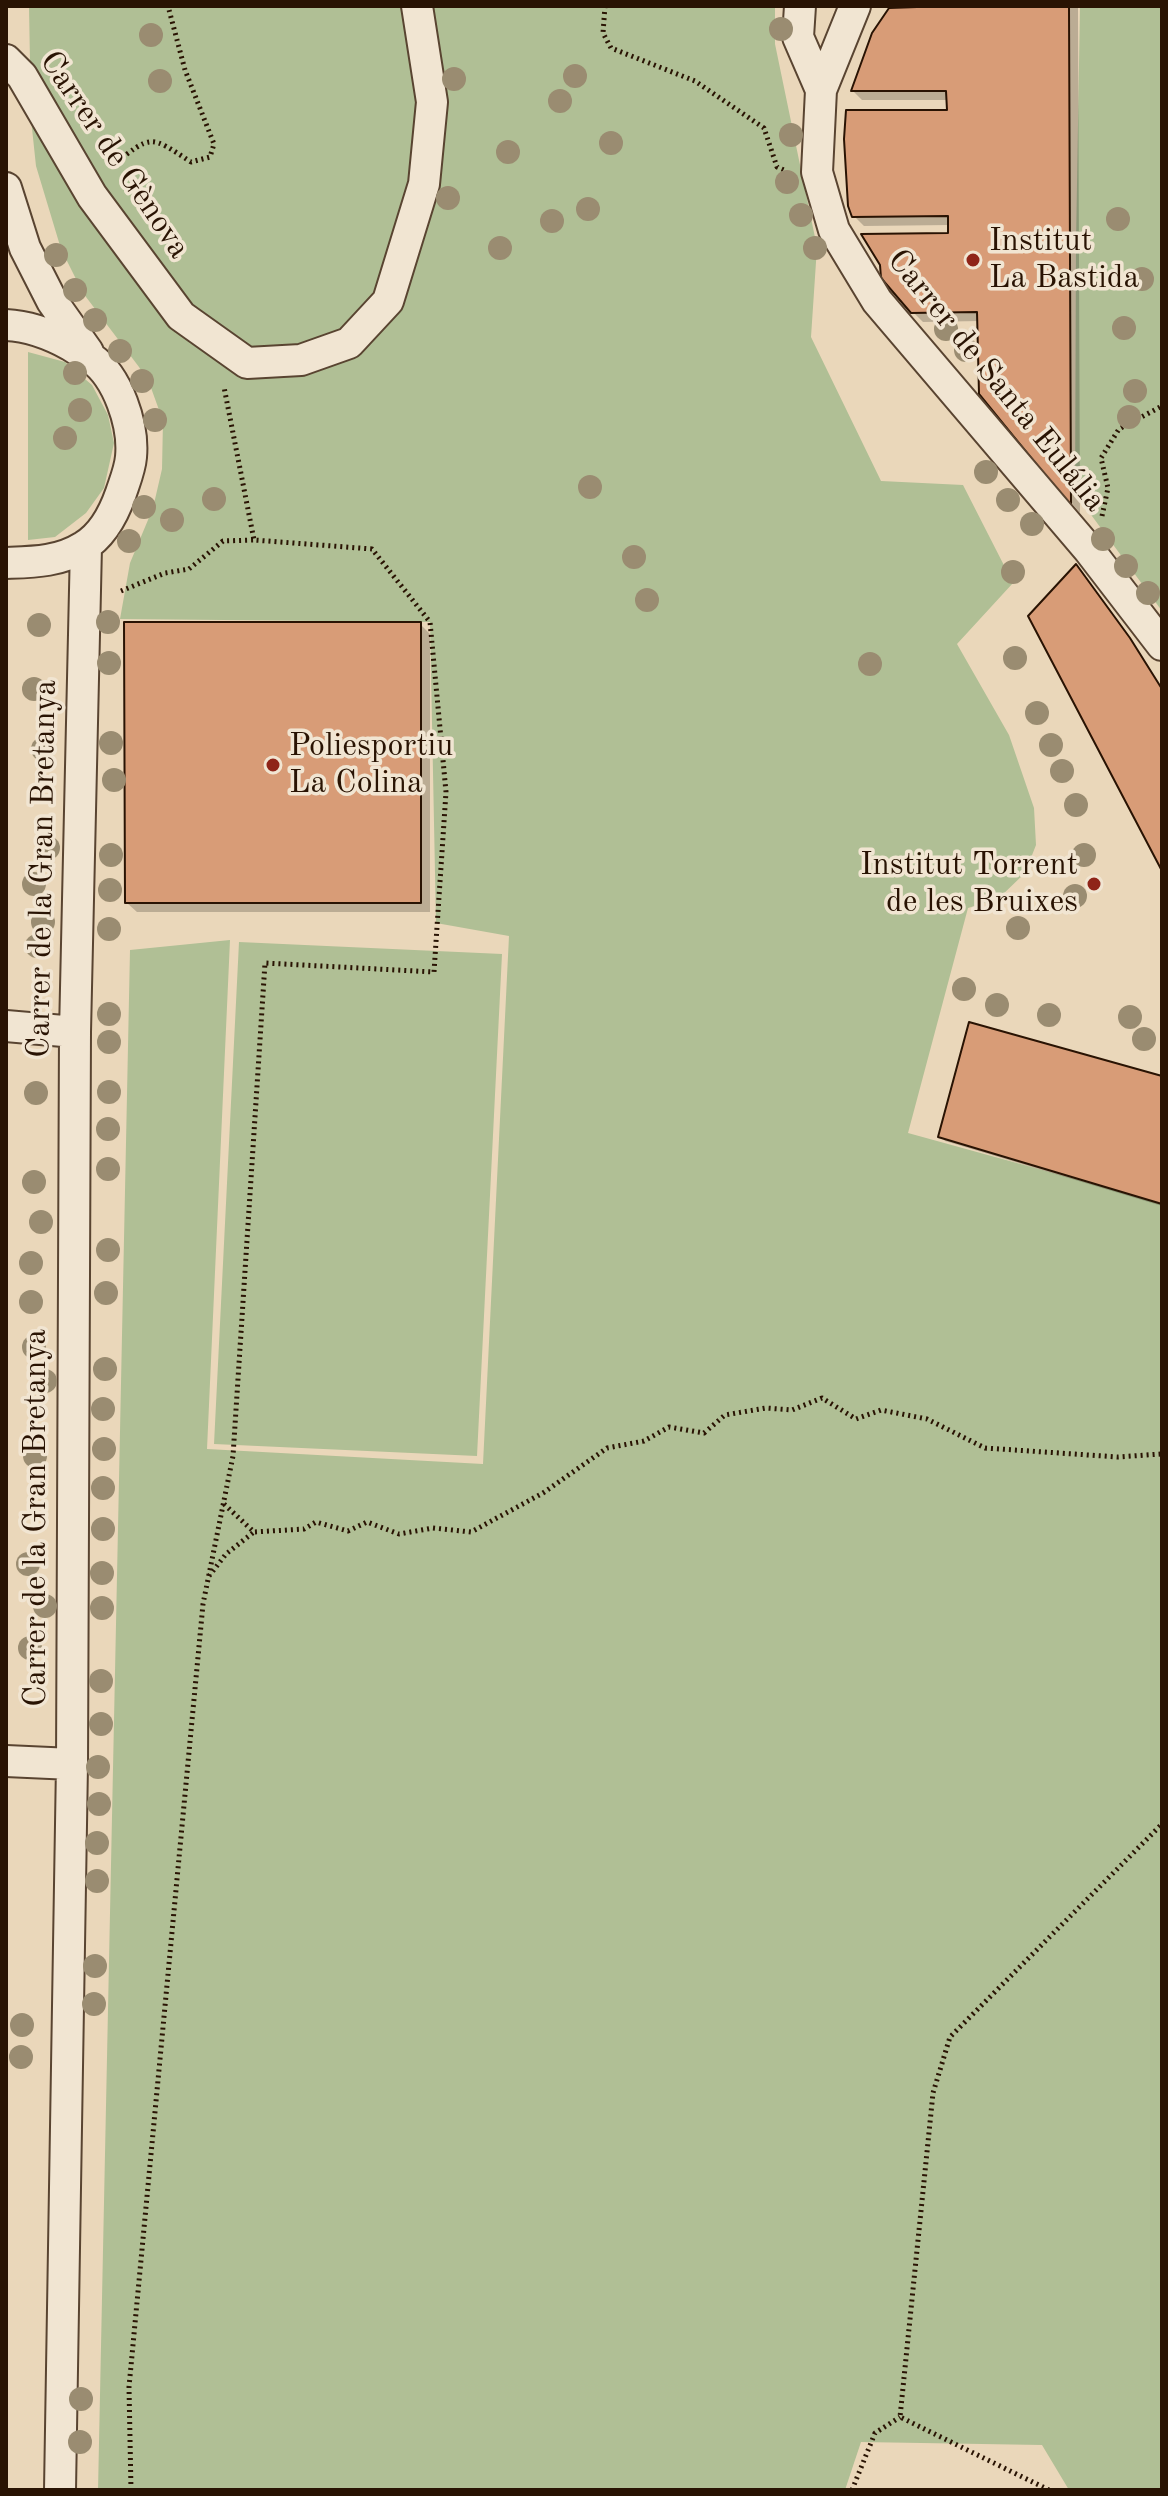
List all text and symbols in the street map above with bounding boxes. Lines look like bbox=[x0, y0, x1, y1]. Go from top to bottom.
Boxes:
street label: Carrer de Gènova bbox=[30, 44, 198, 266]
place label: Institut La Bastida bbox=[989, 223, 1139, 298]
street label: Carrer de Santa Eulália bbox=[878, 242, 1114, 520]
marker: Institut La Bastida bbox=[964, 251, 982, 269]
street label: Carrer de la Gran Bretanya bbox=[21, 680, 65, 1058]
place label: Poliesportiu La Colina bbox=[289, 728, 453, 803]
marker: Poliesportiu La Colina bbox=[264, 756, 282, 774]
place label: Institut Torrent de les Bruixes bbox=[860, 847, 1078, 922]
marker: Institut Torrent de les Bruixes bbox=[1085, 875, 1103, 893]
street label: Carrer de la Gran Bretanya bbox=[18, 1329, 56, 1707]

